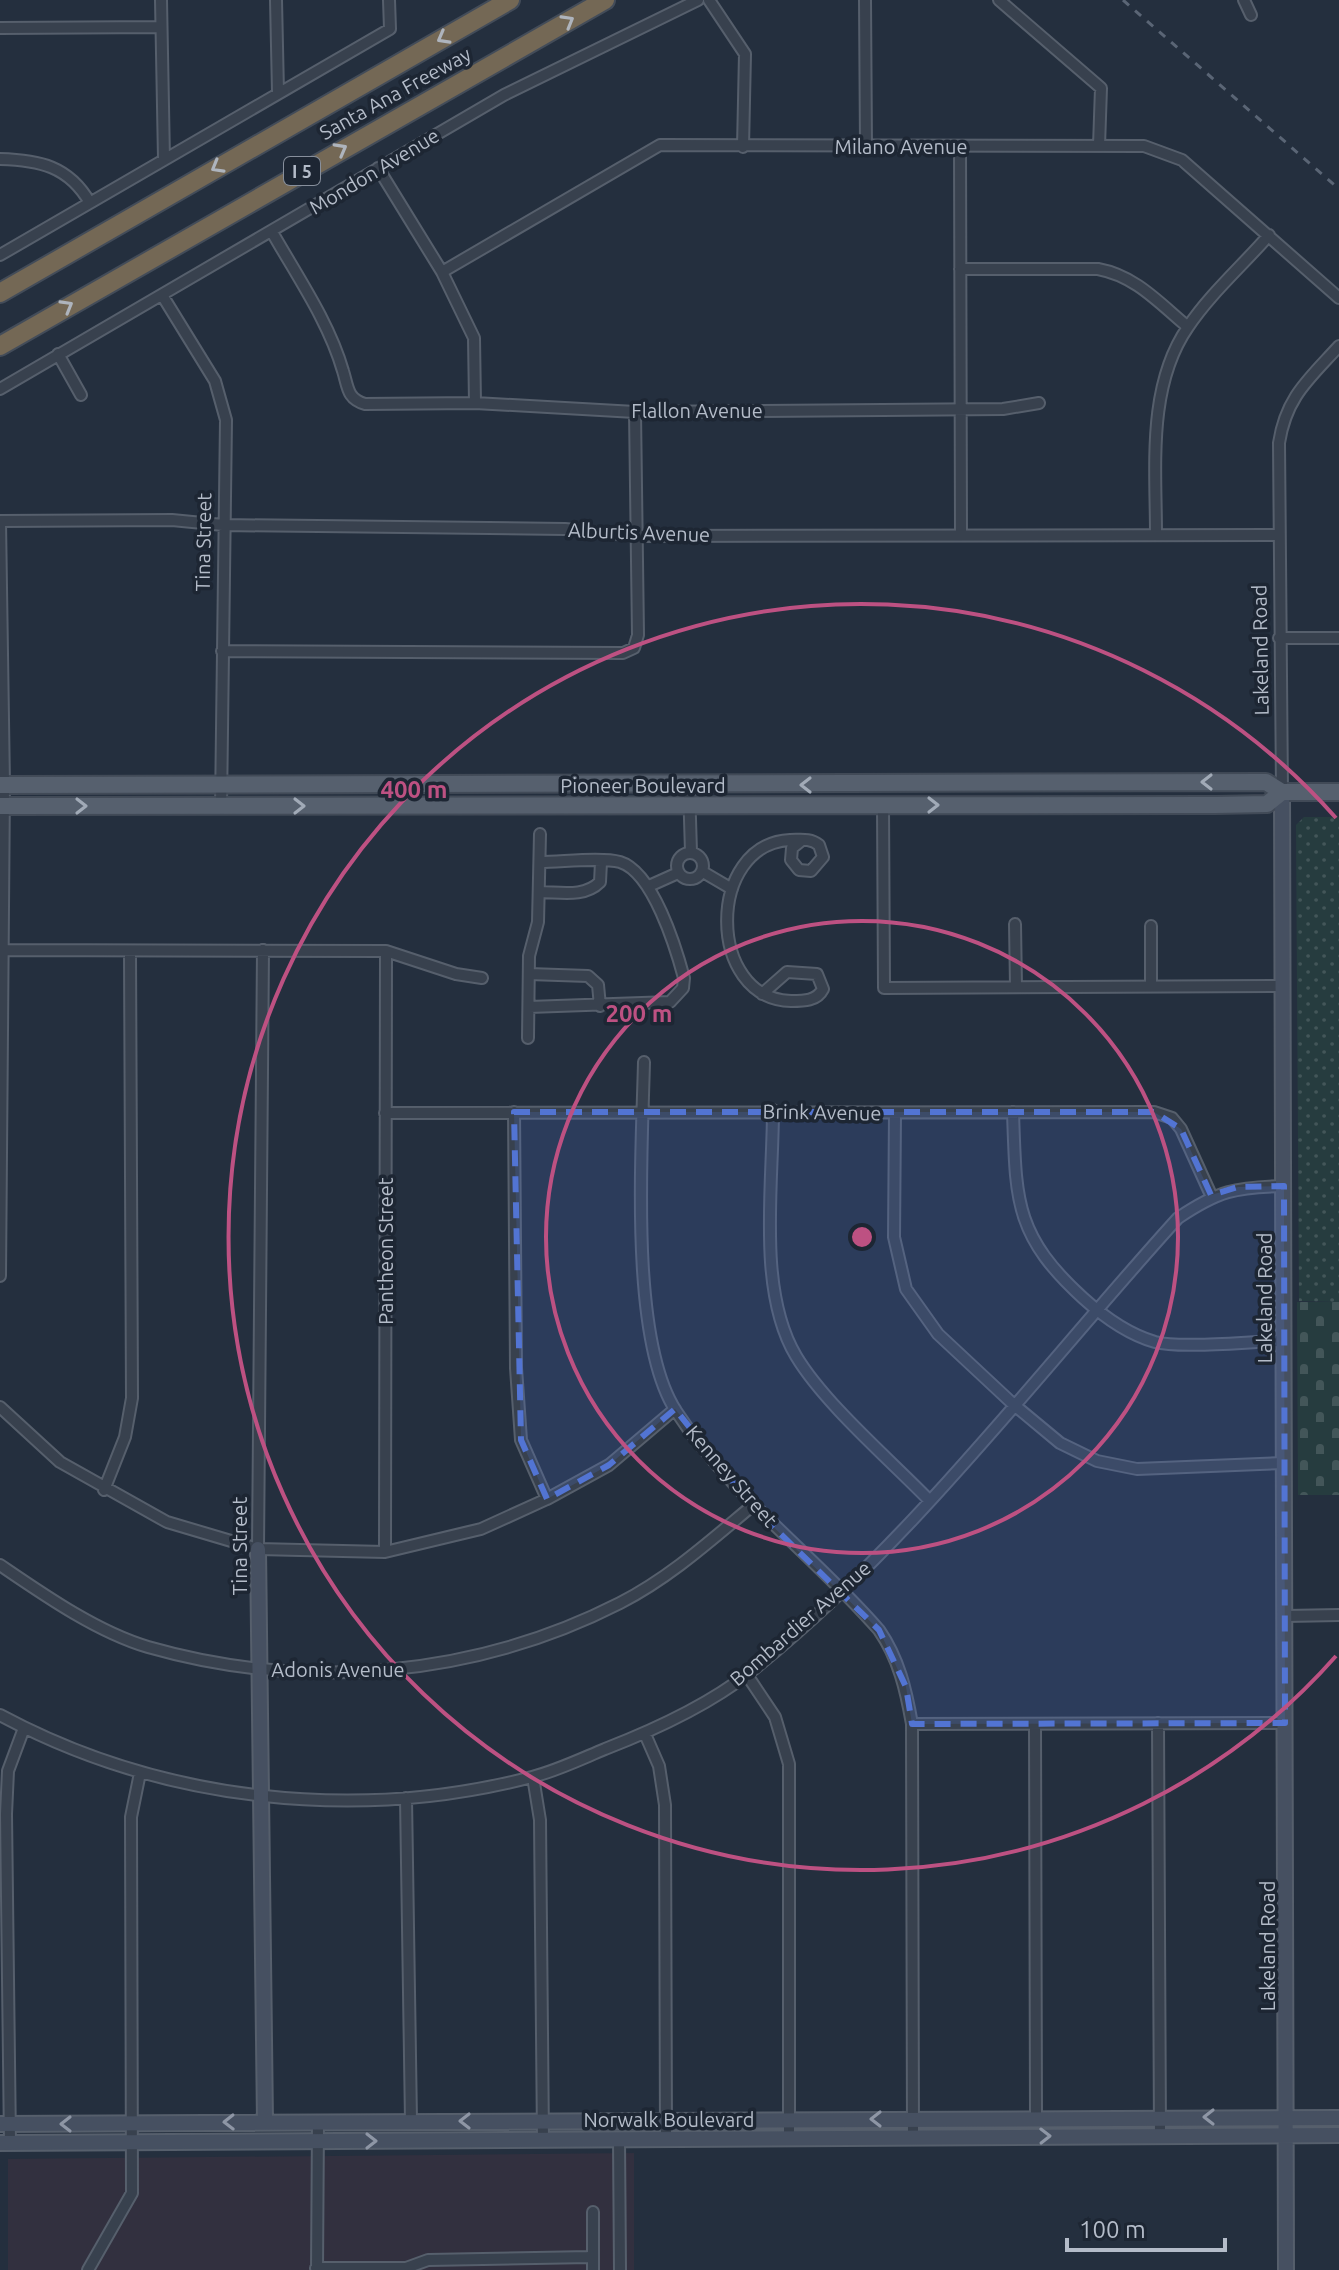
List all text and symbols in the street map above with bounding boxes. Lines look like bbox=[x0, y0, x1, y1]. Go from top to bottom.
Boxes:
one-way arrow bbox=[559, 15, 574, 31]
one-way arrow bbox=[437, 28, 451, 44]
street label: Santa Ana Freeway bbox=[315, 42, 475, 144]
street label: Mondon Avenue bbox=[305, 123, 443, 219]
street label: Milano Avenue bbox=[835, 135, 967, 158]
one-way arrow bbox=[333, 143, 347, 159]
one-way arrow bbox=[211, 157, 225, 173]
road number: I 5 bbox=[284, 157, 320, 185]
one-way arrow bbox=[59, 301, 73, 316]
street label: Flallon Avenue bbox=[631, 399, 763, 422]
street label: Tina Street bbox=[191, 492, 215, 591]
street label: Alburtis Avenue bbox=[567, 518, 711, 546]
street label: Lakeland Road bbox=[1247, 584, 1273, 716]
one-way arrow bbox=[1200, 773, 1213, 791]
street label: Pioneer Boulevard bbox=[560, 774, 726, 797]
text: 400 m bbox=[381, 776, 447, 803]
one-way arrow bbox=[799, 776, 812, 794]
one-way arrow bbox=[927, 796, 940, 814]
one-way arrow bbox=[75, 797, 88, 815]
one-way arrow bbox=[293, 797, 306, 815]
text: 200 m bbox=[606, 1000, 672, 1027]
street label: Brink Avenue bbox=[762, 1099, 882, 1125]
street label: Pantheon Street bbox=[374, 1177, 397, 1325]
centre of rings bbox=[848, 1223, 876, 1251]
street label: Lakeland Road bbox=[1253, 1233, 1276, 1363]
street label: Kenney Street bbox=[682, 1421, 782, 1532]
street label: Tina Street bbox=[228, 1497, 251, 1595]
street label: Bombardier Avenue bbox=[725, 1556, 875, 1690]
street label: Adonis Avenue bbox=[271, 1658, 405, 1681]
street label: Lakeland Road bbox=[1256, 1881, 1279, 2011]
street label: Norwalk Boulevard bbox=[583, 2108, 755, 2131]
one-way arrow bbox=[1202, 2108, 1215, 2126]
one-way arrow bbox=[869, 2110, 882, 2128]
one-way arrow bbox=[458, 2112, 471, 2130]
one-way arrow bbox=[222, 2113, 235, 2131]
one-way arrow bbox=[59, 2115, 72, 2133]
one-way arrow bbox=[1039, 2127, 1052, 2145]
one-way arrow bbox=[365, 2132, 378, 2150]
scale bar bbox=[1067, 2202, 1225, 2252]
text: 100 m bbox=[1079, 2216, 1146, 2243]

